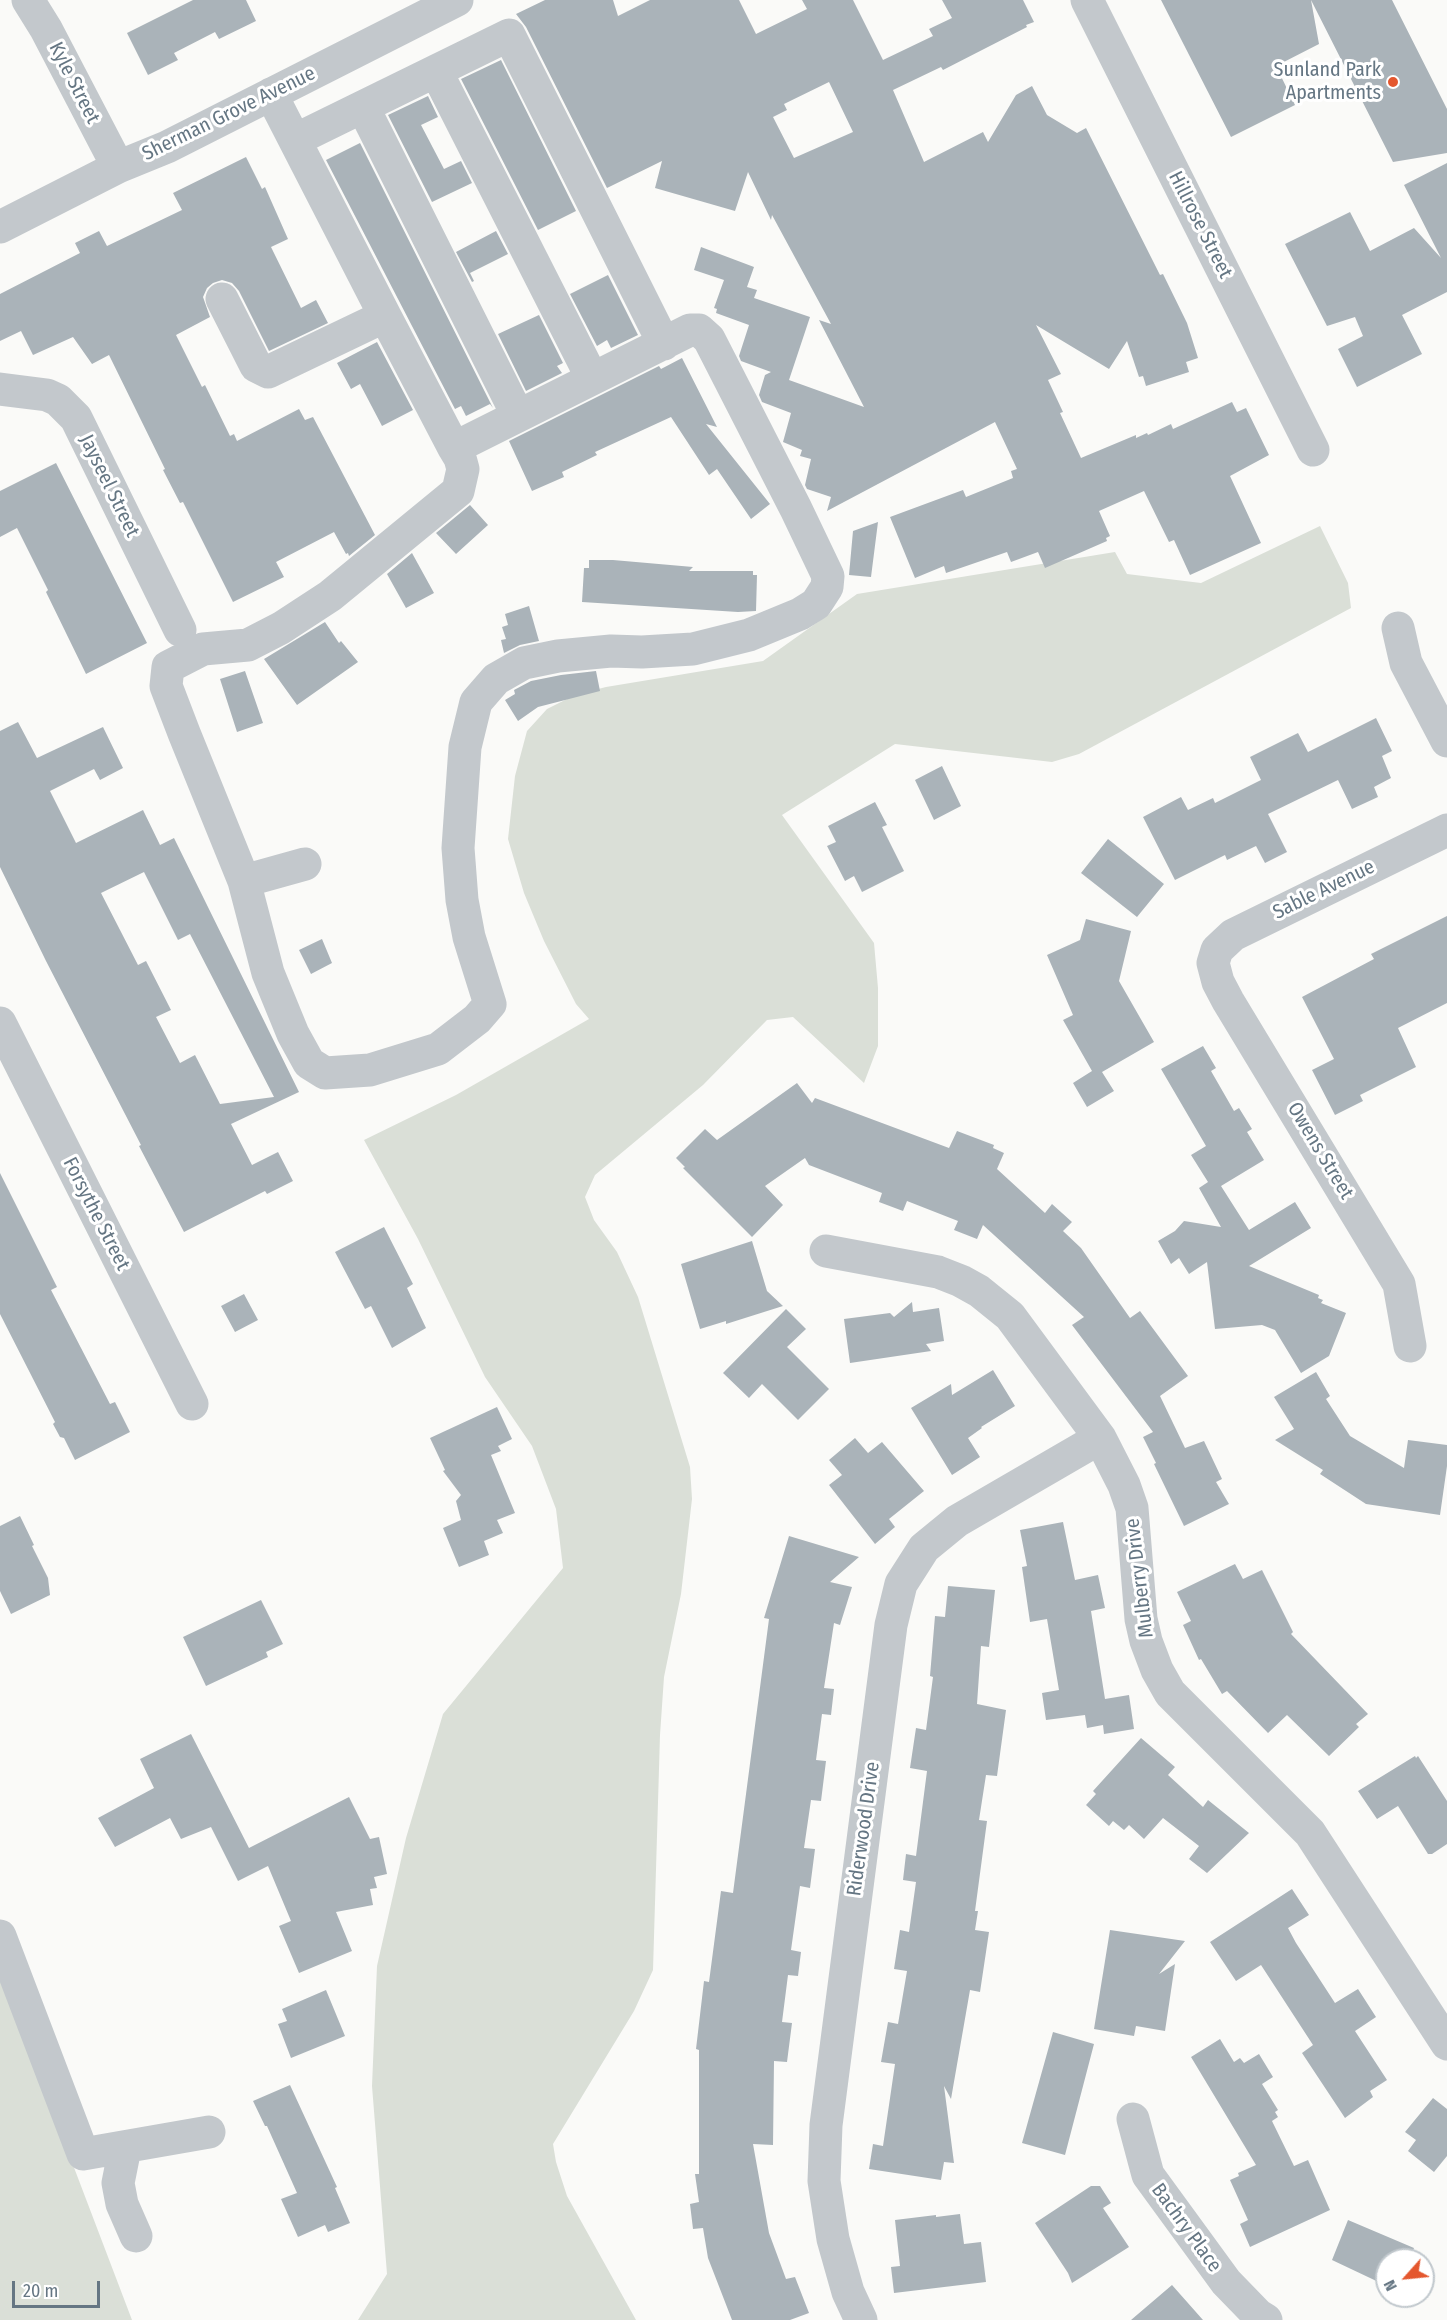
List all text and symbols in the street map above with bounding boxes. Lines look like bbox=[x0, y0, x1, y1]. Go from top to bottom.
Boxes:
street label: Kyle Street bbox=[43, 38, 105, 128]
place label: Sunland Park Apartments bbox=[1274, 58, 1381, 105]
street label: Sherman Grove Avenue bbox=[139, 62, 319, 166]
marker: Sunland Park Apartments bbox=[1386, 75, 1400, 89]
street label: Hillrose Street bbox=[1163, 167, 1237, 283]
street label: Jayseel Street bbox=[74, 431, 144, 541]
street label: Sable Avenue bbox=[1269, 855, 1379, 925]
street label: Owens Street bbox=[1282, 1098, 1358, 1204]
street label: Forsythe Street bbox=[57, 1154, 135, 1274]
street label: Mulberry Drive bbox=[1121, 1517, 1159, 1639]
street label: Riderwood Drive bbox=[843, 1760, 885, 1898]
street label: Bachry Place bbox=[1146, 2179, 1226, 2277]
north arrow bbox=[1375, 2248, 1435, 2308]
scale bar bbox=[15, 2269, 104, 2307]
text: N bbox=[1380, 2277, 1401, 2294]
text: 20 m bbox=[23, 2280, 58, 2302]

